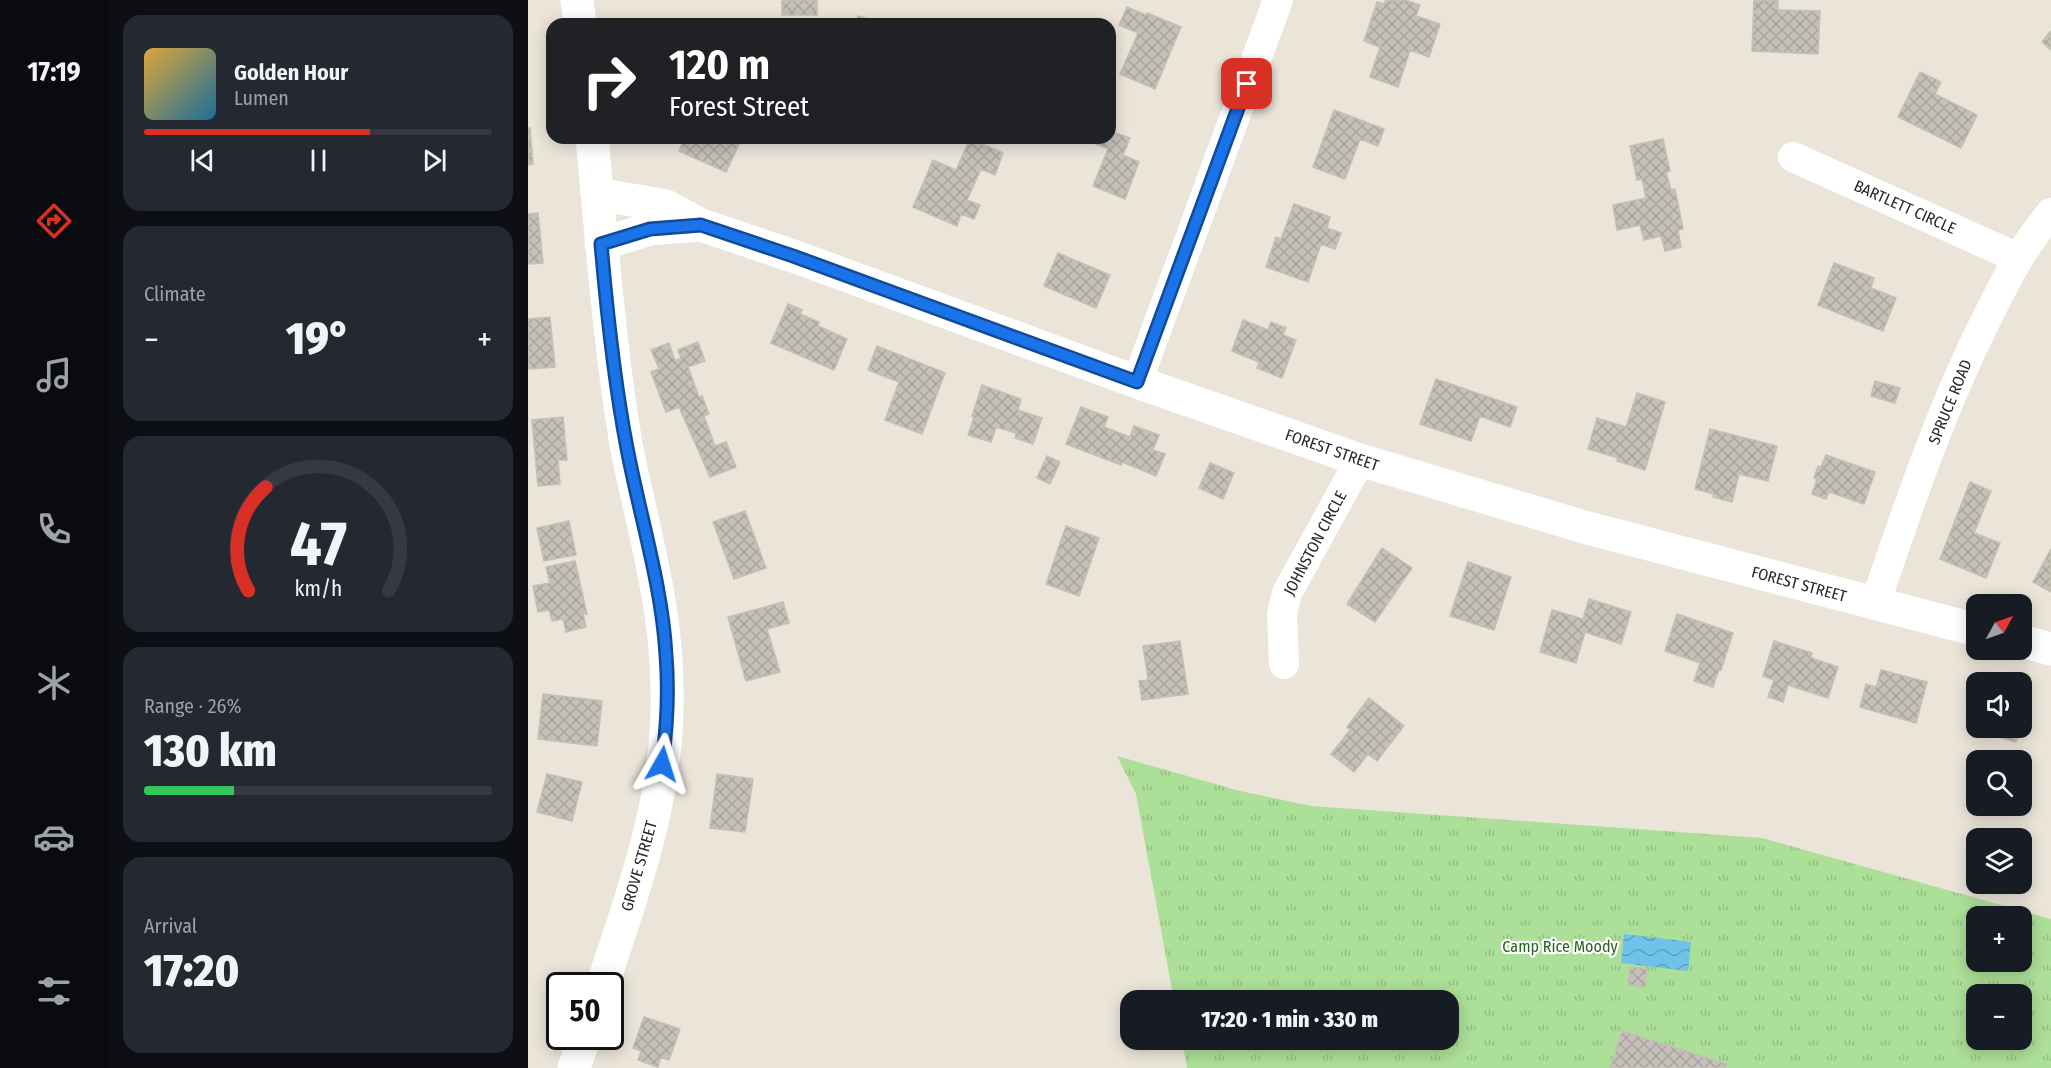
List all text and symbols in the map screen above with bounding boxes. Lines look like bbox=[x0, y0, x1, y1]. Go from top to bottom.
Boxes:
text: 120 m bbox=[669, 40, 770, 90]
icon: right bbox=[570, 42, 648, 120]
text: 17:19 bbox=[27, 56, 81, 88]
pin bbox=[1221, 58, 1272, 109]
text: Golden Hour bbox=[234, 59, 348, 86]
icon: arrive bbox=[1230, 67, 1263, 100]
text: Lumen bbox=[234, 86, 289, 110]
text: Forest Street bbox=[669, 91, 809, 123]
icon: previous bbox=[186, 144, 219, 177]
icon: pause bbox=[302, 144, 335, 177]
icon: next bbox=[418, 144, 451, 177]
street label: BARTLETT CIRCLE bbox=[1851, 176, 1959, 238]
icon: directions bbox=[33, 200, 75, 242]
text: Climate bbox=[144, 282, 206, 306]
text: 19° bbox=[286, 312, 350, 366]
text: − bbox=[144, 320, 159, 360]
text: + bbox=[477, 320, 492, 360]
icon: music bbox=[33, 354, 75, 396]
street label: SPRUCE ROAD bbox=[1924, 357, 1976, 447]
street label: FOREST STREET bbox=[1283, 425, 1382, 475]
street label: JOHNSTON CIRCLE bbox=[1280, 488, 1350, 598]
text: 47 bbox=[289, 507, 347, 582]
icon: phone bbox=[33, 508, 75, 550]
street label: FOREST STREET bbox=[1749, 562, 1849, 606]
text: km/h bbox=[294, 576, 342, 602]
north arrow bbox=[1966, 594, 2032, 660]
map controls bbox=[1966, 594, 2032, 1050]
icon: climate bbox=[33, 662, 75, 704]
button: sound bbox=[1966, 672, 2032, 738]
text: Range · 26% bbox=[144, 694, 241, 718]
text: 130 km bbox=[144, 724, 277, 778]
position arrow bbox=[630, 732, 694, 796]
button: search bbox=[1966, 750, 2032, 816]
icon: car bbox=[33, 816, 75, 858]
street label: GROVE STREET bbox=[617, 818, 661, 913]
button: layers bbox=[1966, 828, 2032, 894]
button: + bbox=[1966, 906, 2032, 972]
text: Arrival bbox=[144, 914, 197, 938]
park label: Camp Rice Moody bbox=[1502, 937, 1618, 956]
text: 17:20 bbox=[144, 944, 239, 998]
icon: filters bbox=[33, 970, 75, 1012]
speed limit sign: 50 bbox=[546, 972, 624, 1050]
button: − bbox=[1966, 984, 2032, 1050]
text: 17:20 · 1 min · 330 m bbox=[1201, 1006, 1378, 1033]

